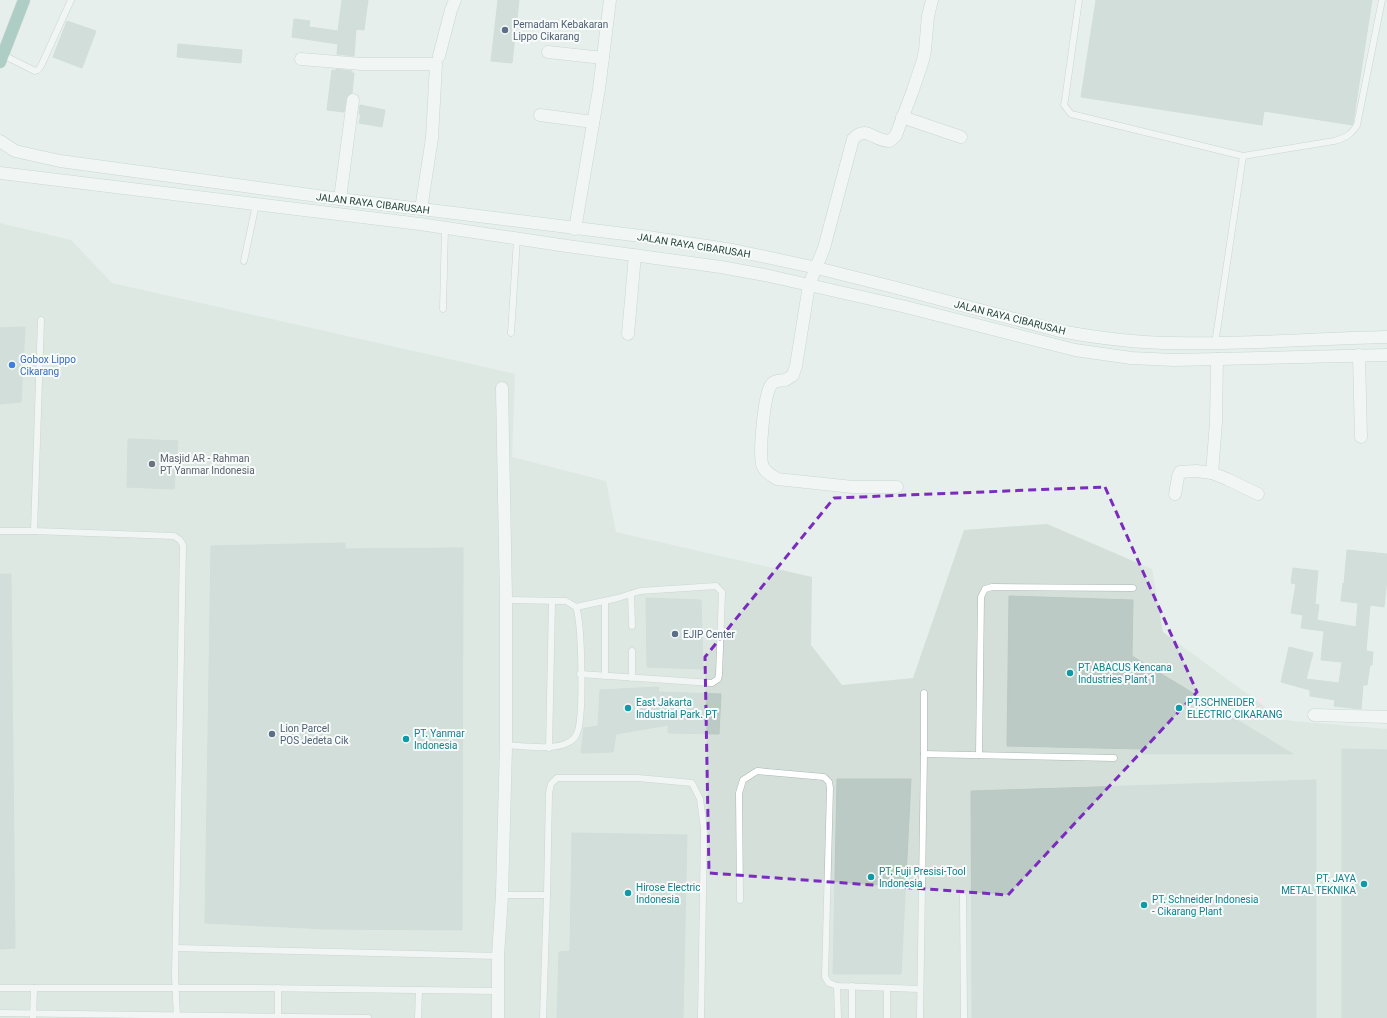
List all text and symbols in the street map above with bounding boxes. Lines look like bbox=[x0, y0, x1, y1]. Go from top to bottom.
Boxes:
place label: Pemadam Kebakaran Lippo Cikarang bbox=[513, 19, 608, 42]
marker: Pemadam Kebakaran Lippo Cikarang bbox=[500, 25, 510, 35]
street label: JALAN RAYA CIBARUSAH bbox=[315, 191, 430, 216]
street label: JALAN RAYA CIBARUSAH bbox=[636, 231, 751, 260]
street label: JALAN RAYA CIBARUSAH bbox=[953, 298, 1067, 337]
place label: Gobox Lippo Cikarang bbox=[20, 354, 76, 377]
marker: Gobox Lippo Cikarang bbox=[7, 360, 17, 370]
place label: Masjid AR - Rahman PT Yanmar Indonesia bbox=[160, 453, 255, 476]
marker: Masjid AR - Rahman PT Yanmar Indonesia bbox=[147, 459, 157, 469]
marker: EJIP Center bbox=[670, 629, 680, 639]
place label: EJIP Center bbox=[683, 629, 736, 640]
place label: PT ABACUS Kencana Industries Plant 1 bbox=[1078, 662, 1172, 685]
marker: PT ABACUS Kencana Industries Plant 1 bbox=[1065, 668, 1075, 678]
place label: East Jakarta Industrial Park. PT bbox=[636, 697, 718, 720]
place label: PT.SCHNEIDER ELECTRIC CIKARANG bbox=[1187, 697, 1283, 720]
marker: East Jakarta Industrial Park. PT bbox=[623, 703, 633, 713]
marker: PT.SCHNEIDER ELECTRIC CIKARANG bbox=[1174, 703, 1184, 713]
place label: Lion Parcel POS Jedeta Cik bbox=[280, 723, 350, 746]
place label: PT. Yanmar Indonesia bbox=[414, 728, 465, 751]
marker: Lion Parcel POS Jedeta Cik bbox=[267, 729, 277, 739]
marker: PT. Yanmar Indonesia bbox=[401, 734, 411, 744]
place label: PT. Fuji Presisi-Tool Indonesia bbox=[879, 866, 966, 889]
marker: PT. Fuji Presisi-Tool Indonesia bbox=[866, 872, 876, 882]
place label: PT. JAYA METAL TEKNIKA bbox=[1281, 873, 1356, 896]
marker: PT. JAYA METAL TEKNIKA bbox=[1359, 879, 1369, 889]
place label: Hirose Electric Indonesia bbox=[636, 882, 700, 905]
marker: Hirose Electric Indonesia bbox=[623, 888, 633, 898]
place label: PT. Schneider Indonesia - Cikarang Plant bbox=[1152, 894, 1259, 917]
marker: PT. Schneider Indonesia - Cikarang Plant bbox=[1139, 900, 1149, 910]

